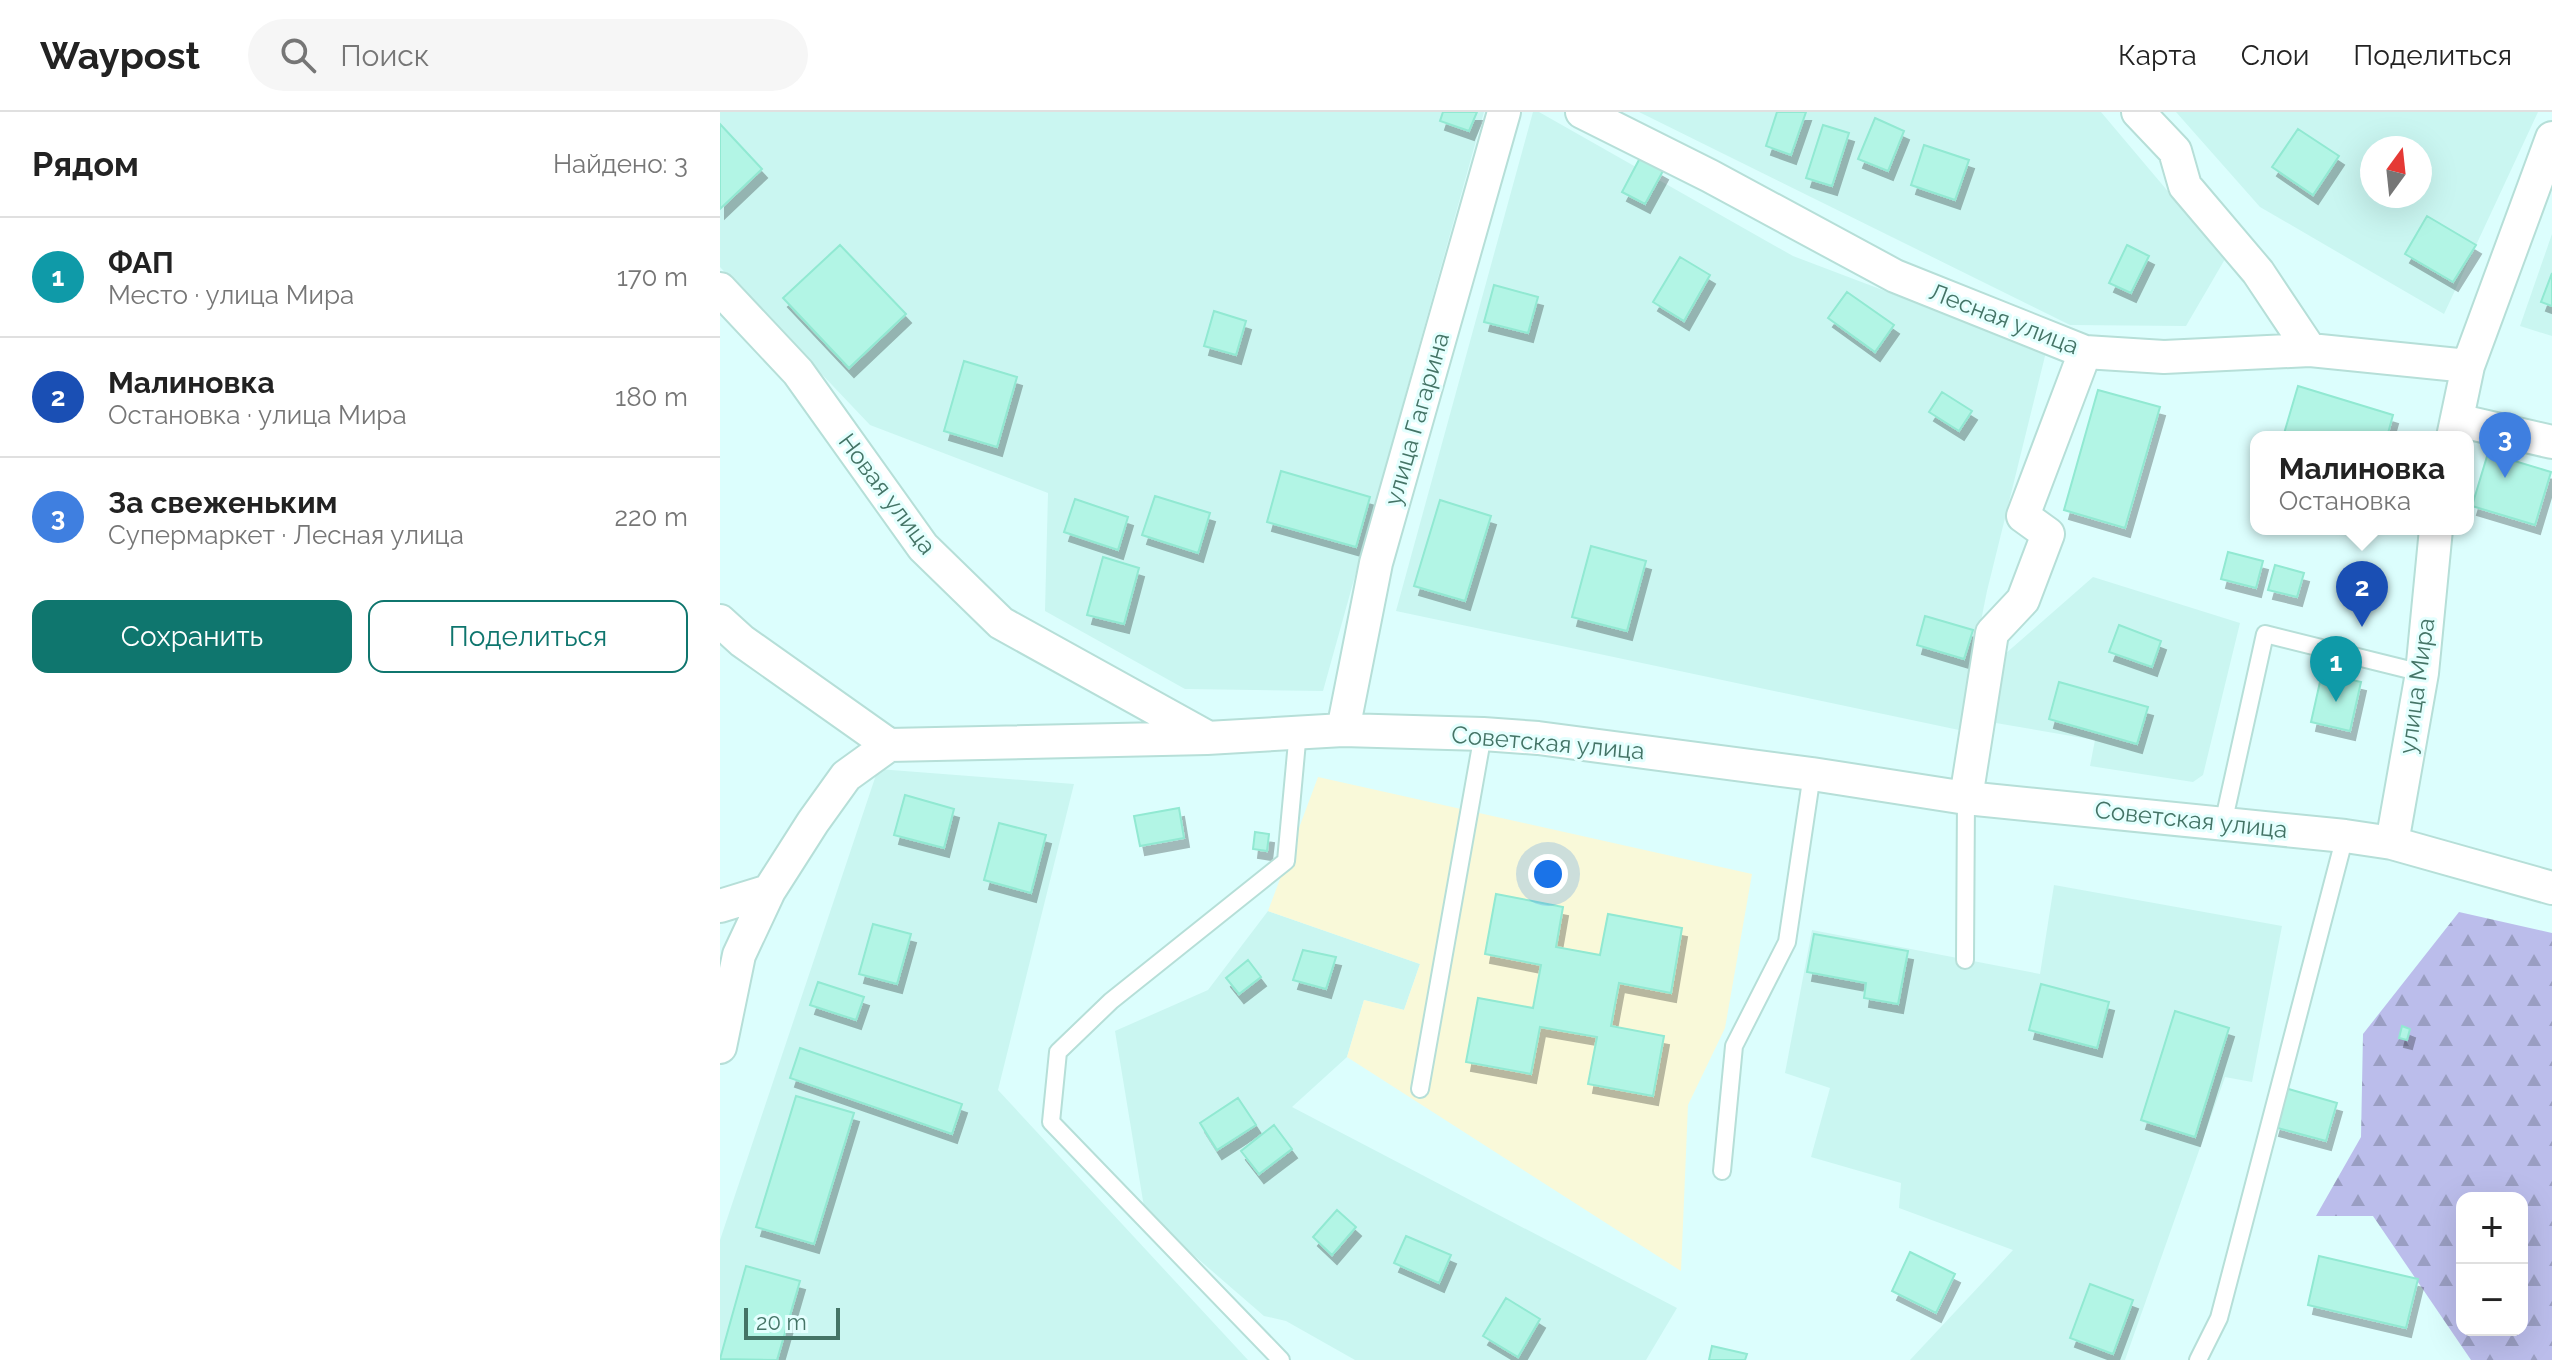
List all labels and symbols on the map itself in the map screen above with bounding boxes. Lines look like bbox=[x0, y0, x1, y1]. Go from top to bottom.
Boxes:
north arrow bbox=[2360, 136, 2432, 208]
street label: Лесная улица bbox=[1925, 277, 2083, 360]
street label: улица Гагарина bbox=[1378, 329, 1455, 509]
pin: 3 bbox=[2479, 412, 2531, 478]
street label: Новая улица bbox=[833, 428, 942, 560]
pin: 2 bbox=[2336, 561, 2388, 627]
street label: улица Мира bbox=[2393, 616, 2440, 756]
pin: 1 bbox=[2310, 636, 2362, 702]
street label: Советская улица bbox=[1450, 720, 1646, 765]
street label: Советская улица bbox=[2093, 795, 2289, 844]
your location bbox=[1528, 854, 1568, 894]
scale bar bbox=[744, 1304, 840, 1340]

